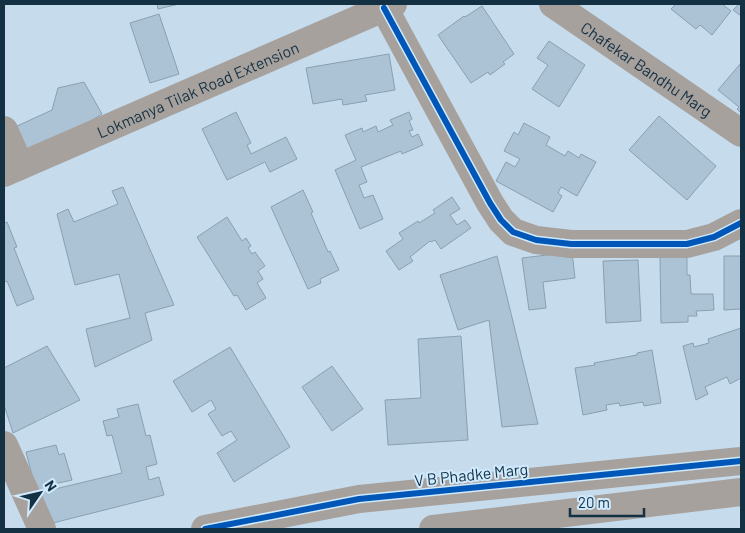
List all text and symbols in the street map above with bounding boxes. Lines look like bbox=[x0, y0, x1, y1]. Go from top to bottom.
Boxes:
street label: Chafekar Bandhu Marg bbox=[578, 17, 716, 120]
street label: Lokmanya Tilak Road Extension bbox=[94, 37, 301, 141]
street label: V B Phadke Marg bbox=[413, 459, 529, 489]
north arrow bbox=[15, 468, 65, 518]
text: N bbox=[42, 477, 61, 494]
scale bar bbox=[570, 486, 644, 518]
text: 20 m bbox=[578, 493, 610, 511]

